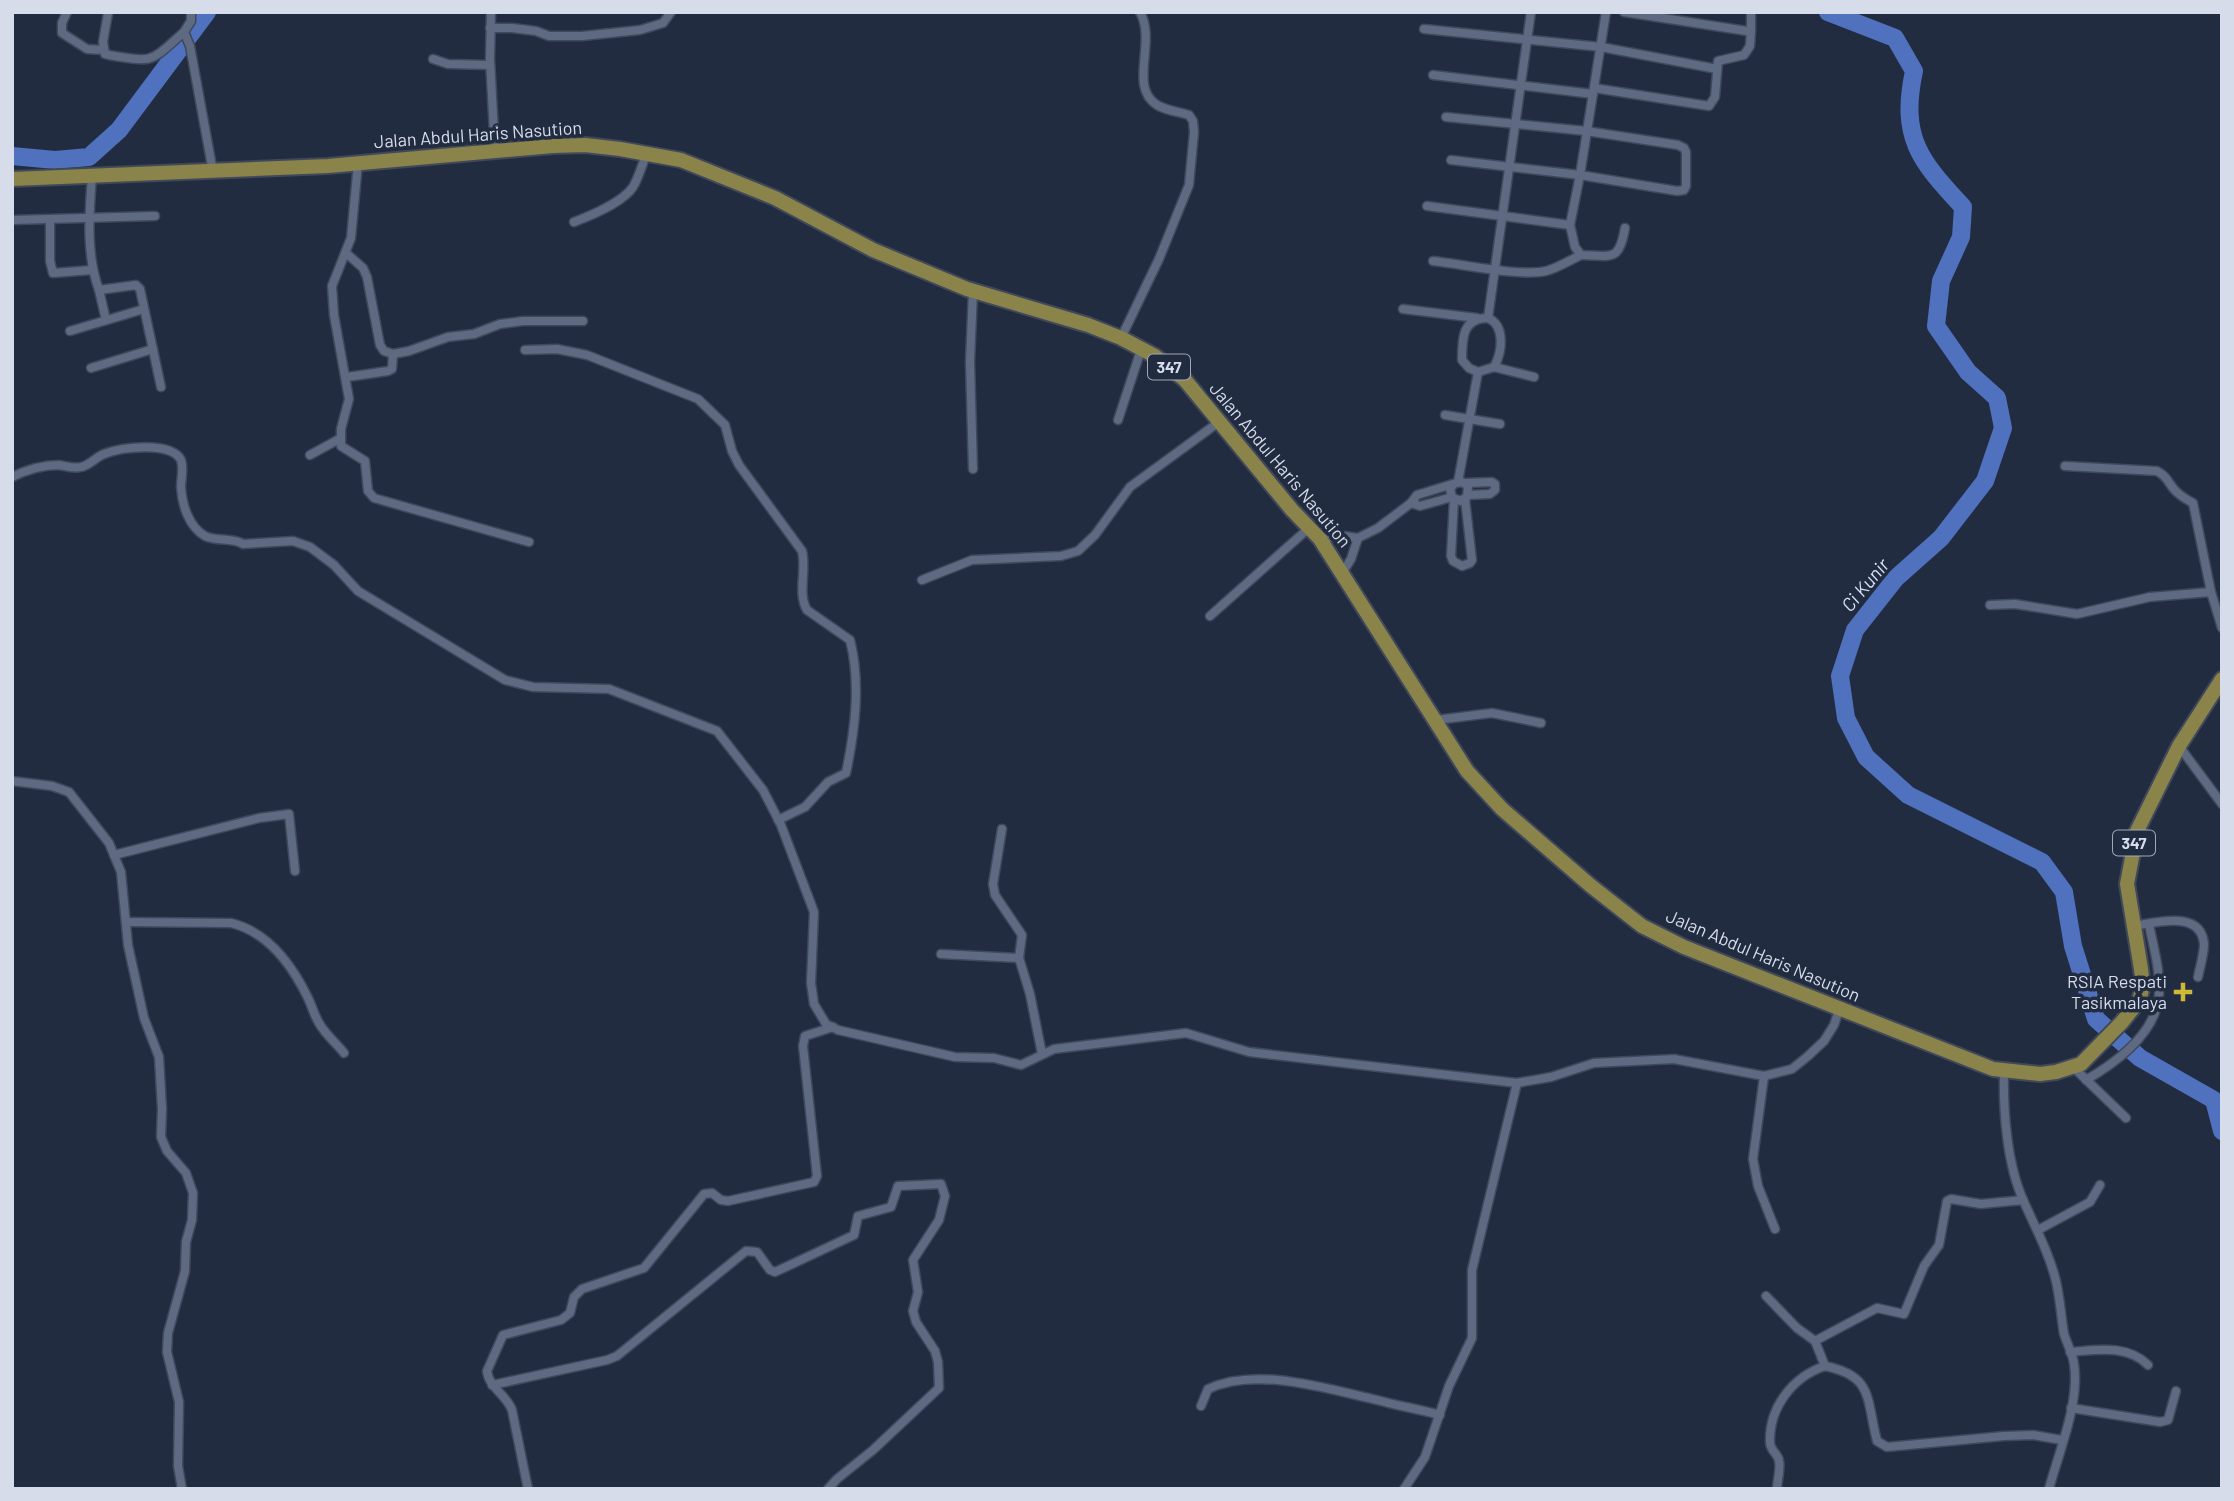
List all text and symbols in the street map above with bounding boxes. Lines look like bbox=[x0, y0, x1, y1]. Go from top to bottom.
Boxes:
street label: Jalan Abdul Haris Nasution bbox=[373, 116, 583, 152]
road number: 347 bbox=[1148, 354, 1190, 380]
street label: Jalan Abdul Haris Nasution bbox=[1205, 377, 1356, 551]
water label: Ci Kunir bbox=[1836, 553, 1894, 616]
road number: 347 bbox=[2113, 830, 2155, 856]
street label: Jalan Abdul Haris Nasution bbox=[1663, 904, 1864, 1006]
place label: RSIA Respati Tasikmalaya bbox=[2067, 970, 2167, 1013]
marker: RSIA Respati Tasikmalaya bbox=[2173, 982, 2193, 1002]

